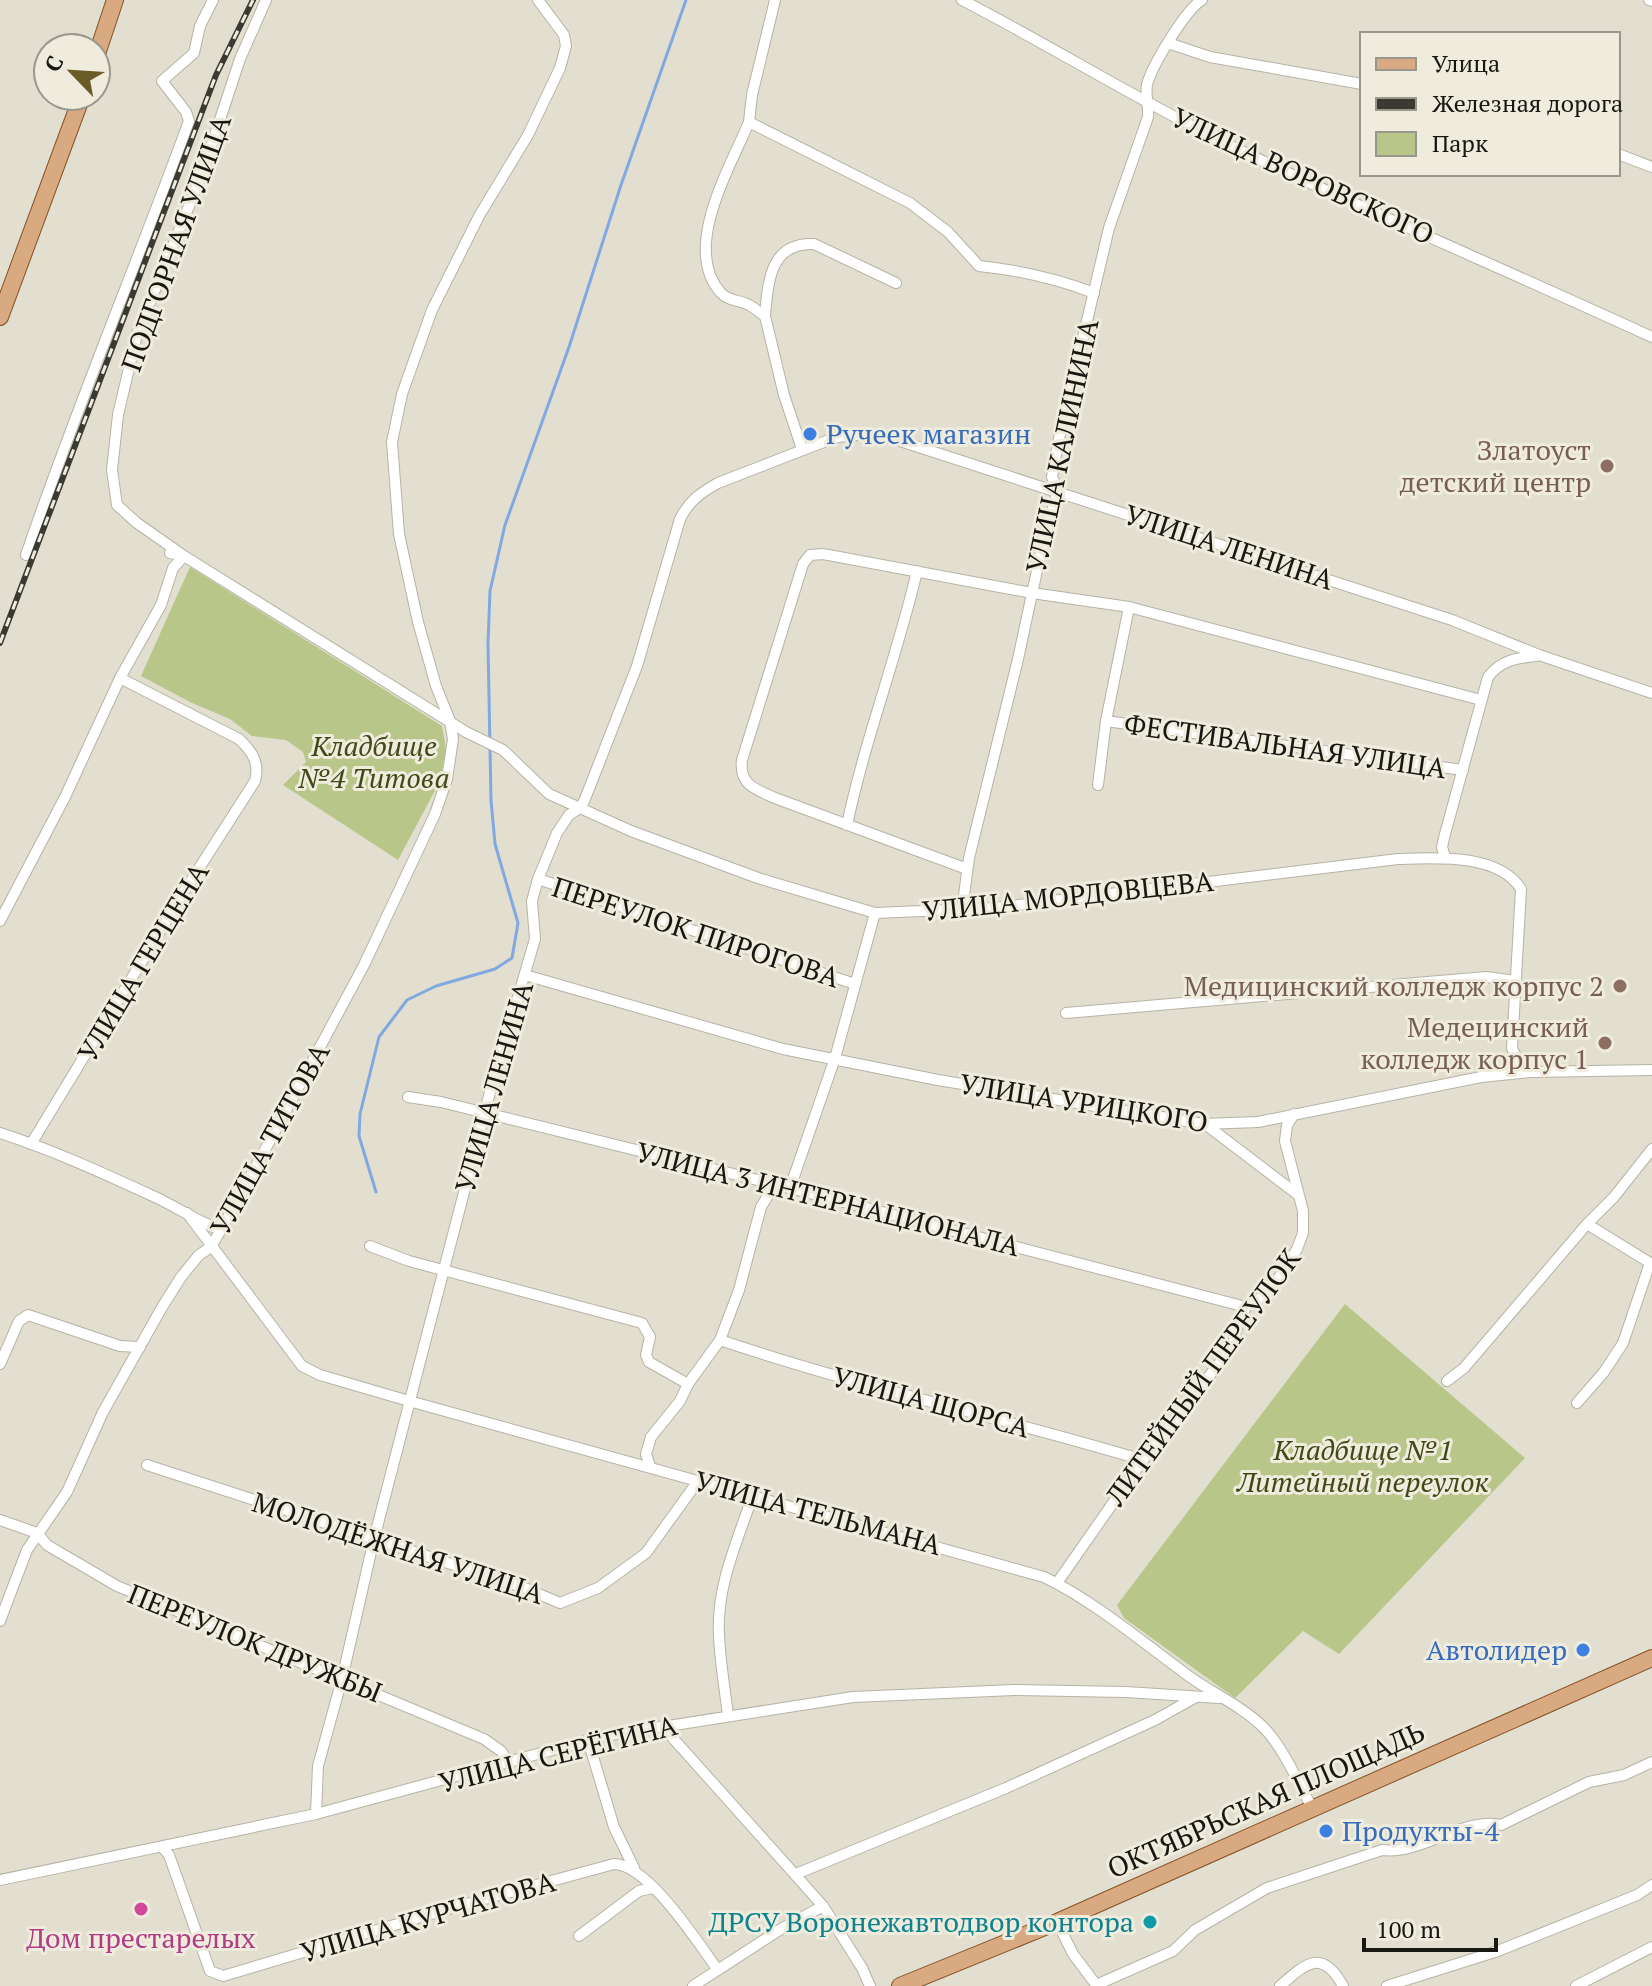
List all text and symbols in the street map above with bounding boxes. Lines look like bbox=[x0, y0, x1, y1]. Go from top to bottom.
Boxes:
north arrow bbox=[32, 32, 112, 112]
legend bbox=[1360, 32, 1620, 176]
text: Улица bbox=[1432, 47, 1500, 79]
text: С bbox=[37, 51, 70, 76]
text: Железная дорога bbox=[1432, 87, 1623, 119]
street label: УЛИЦА ВОРОВСКОГО bbox=[1166, 98, 1440, 253]
street label: ПОДГОРНАЯ УЛИЦА bbox=[112, 109, 239, 376]
text: Парк bbox=[1432, 127, 1488, 159]
street label: УЛИЦА КАЛИНИНА bbox=[1017, 315, 1107, 576]
place label: Ручеек магазин bbox=[826, 415, 1031, 452]
marker: Ручеек магазин bbox=[801, 425, 819, 443]
place label: Златоуст детский центр bbox=[1400, 431, 1591, 500]
marker: Златоуст детский центр bbox=[1598, 457, 1616, 475]
street label: УЛИЦА ЛЕНИНА bbox=[1120, 495, 1339, 598]
street label: ФЕСТИВАЛЬНАЯ УЛИЦА bbox=[1122, 705, 1449, 787]
park label: Кладбище №4 Титова bbox=[298, 727, 449, 796]
street label: УЛИЦА ГЕРЦЕНА bbox=[69, 855, 217, 1068]
street label: УЛИЦА МОРДОВЦЕВА bbox=[920, 862, 1216, 929]
street label: ПЕРЕУЛОК ПИРОГОВА bbox=[548, 868, 845, 996]
place label: Медицинский колледж корпус 2 bbox=[1184, 967, 1604, 1004]
street label: УЛИЦА ЛЕНИНА bbox=[446, 976, 542, 1197]
marker: Медицинский колледж корпус 2 bbox=[1611, 977, 1629, 995]
place label: Медецинский колледж корпус 1 bbox=[1360, 1008, 1589, 1077]
marker: Медецинский колледж корпус 1 bbox=[1596, 1034, 1614, 1052]
street label: УЛИЦА ТИТОВА bbox=[201, 1035, 338, 1241]
street label: УЛИЦА УРИЦКОГО bbox=[957, 1065, 1211, 1140]
street label: УЛИЦА 3 ИНТЕРНАЦИОНАЛА bbox=[633, 1133, 1025, 1264]
street label: ЛИТЕЙНЫЙ ПЕРЕУЛОК bbox=[1096, 1240, 1309, 1513]
street label: УЛИЦА ЩОРСА bbox=[828, 1357, 1035, 1446]
park label: Кладбище №1 Литейный переулок bbox=[1235, 1431, 1489, 1500]
street label: УЛИЦА ТЕЛЬМАНА bbox=[691, 1462, 946, 1563]
street label: МОЛОДЁЖНАЯ УЛИЦА bbox=[248, 1483, 549, 1612]
street label: ПЕРЕУЛОК ДРУЖБЫ bbox=[123, 1575, 388, 1710]
place label: Автолидер bbox=[1426, 1631, 1567, 1668]
marker: Автолидер bbox=[1574, 1641, 1592, 1659]
street label: УЛИЦА СЕРЁГИНА bbox=[435, 1706, 682, 1801]
street label: ОКТЯБРЬСКАЯ ПЛОЩАДЬ bbox=[1101, 1713, 1430, 1886]
place label: Продукты-4 bbox=[1342, 1812, 1499, 1849]
marker: Продукты-4 bbox=[1317, 1822, 1335, 1840]
street label: УЛИЦА КУРЧАТОВА bbox=[296, 1862, 560, 1971]
marker: Дом престарелых bbox=[132, 1900, 150, 1918]
scale bar bbox=[1364, 1902, 1496, 1952]
place label: ДРСУ Воронежавтодвор контора bbox=[709, 1903, 1134, 1940]
marker: ДРСУ Воронежавтодвор контора bbox=[1141, 1913, 1159, 1931]
text: 100 m bbox=[1376, 1913, 1441, 1945]
place label: Дом престарелых bbox=[26, 1919, 256, 1956]

